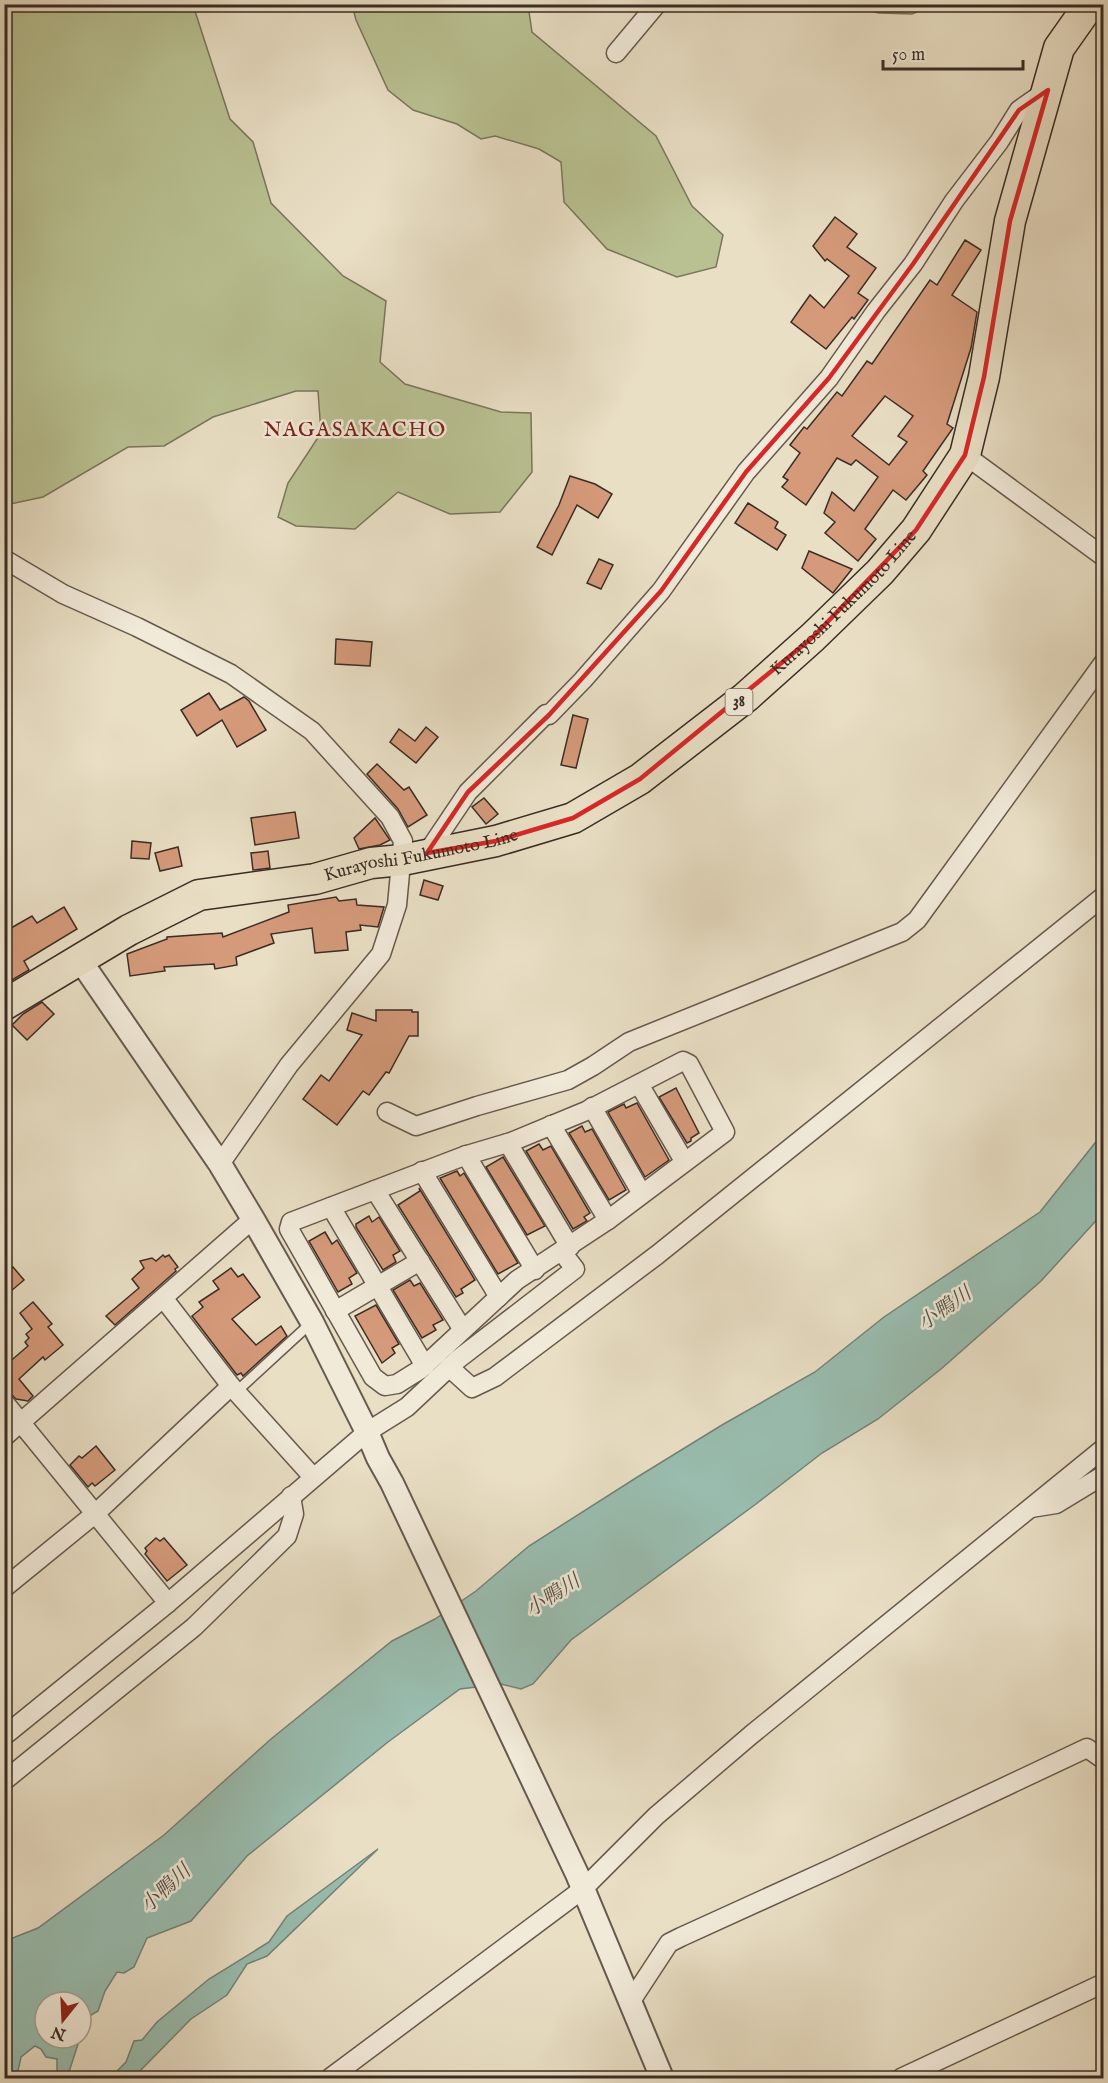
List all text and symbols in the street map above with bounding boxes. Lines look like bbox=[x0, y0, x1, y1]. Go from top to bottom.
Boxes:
scale bar bbox=[883, 33, 1022, 71]
text: 50 m bbox=[892, 44, 925, 67]
district label: NAGASAKACHO bbox=[263, 417, 447, 444]
street label: Kurayoshi Fukumoto Line bbox=[766, 526, 922, 681]
road number: 38 bbox=[726, 689, 752, 715]
street label: Kurayoshi Fukumoto Line bbox=[321, 824, 521, 887]
water label: 小鴨川 bbox=[913, 1280, 978, 1336]
water label: 小鴨川 bbox=[521, 1568, 587, 1623]
water label: 小鴨川 bbox=[136, 1858, 198, 1919]
north arrow bbox=[33, 1990, 93, 2050]
text: N bbox=[49, 2021, 70, 2044]

